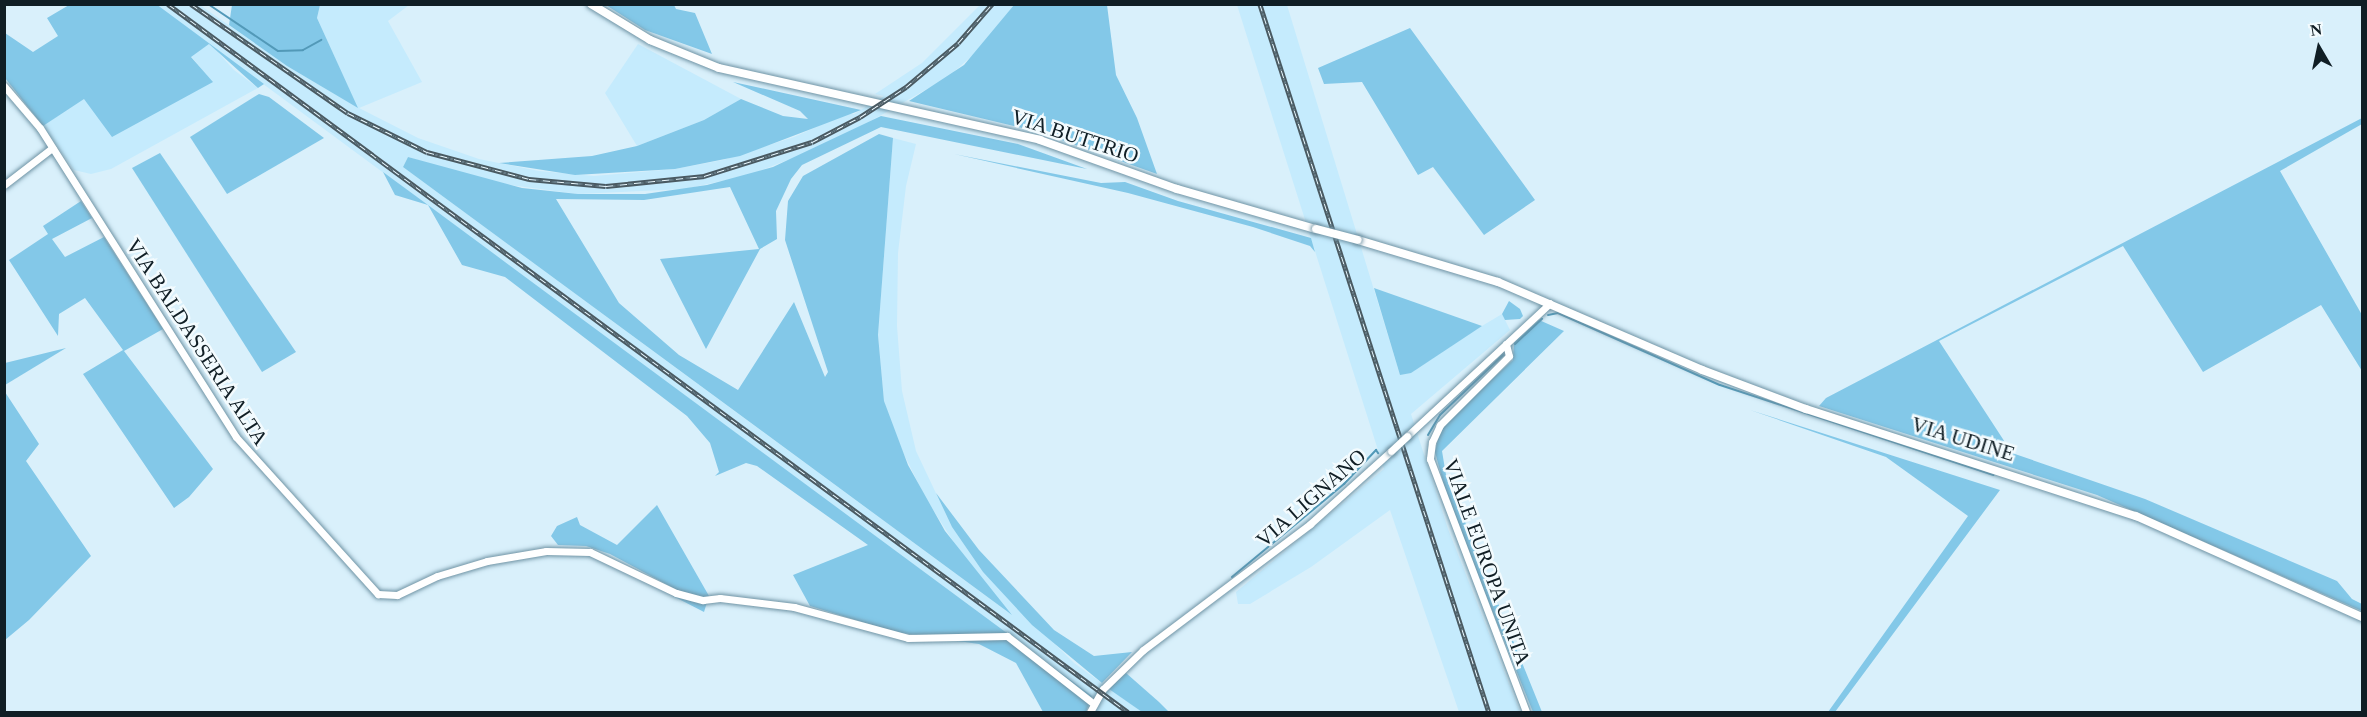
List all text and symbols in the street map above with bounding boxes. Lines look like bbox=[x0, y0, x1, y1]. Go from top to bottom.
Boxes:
north arrow bbox=[2289, 18, 2349, 78]
text: N bbox=[2309, 20, 2323, 39]
street label: VIA BUTTRIO bbox=[1008, 103, 1142, 169]
street label: VIA BALDASSERIA ALTA bbox=[120, 232, 274, 452]
street label: VIA UDINE bbox=[1908, 411, 2018, 467]
street label: VIA LIGNANO bbox=[1251, 443, 1371, 553]
street label: VIALE EUROPA UNITA bbox=[1438, 455, 1536, 669]

